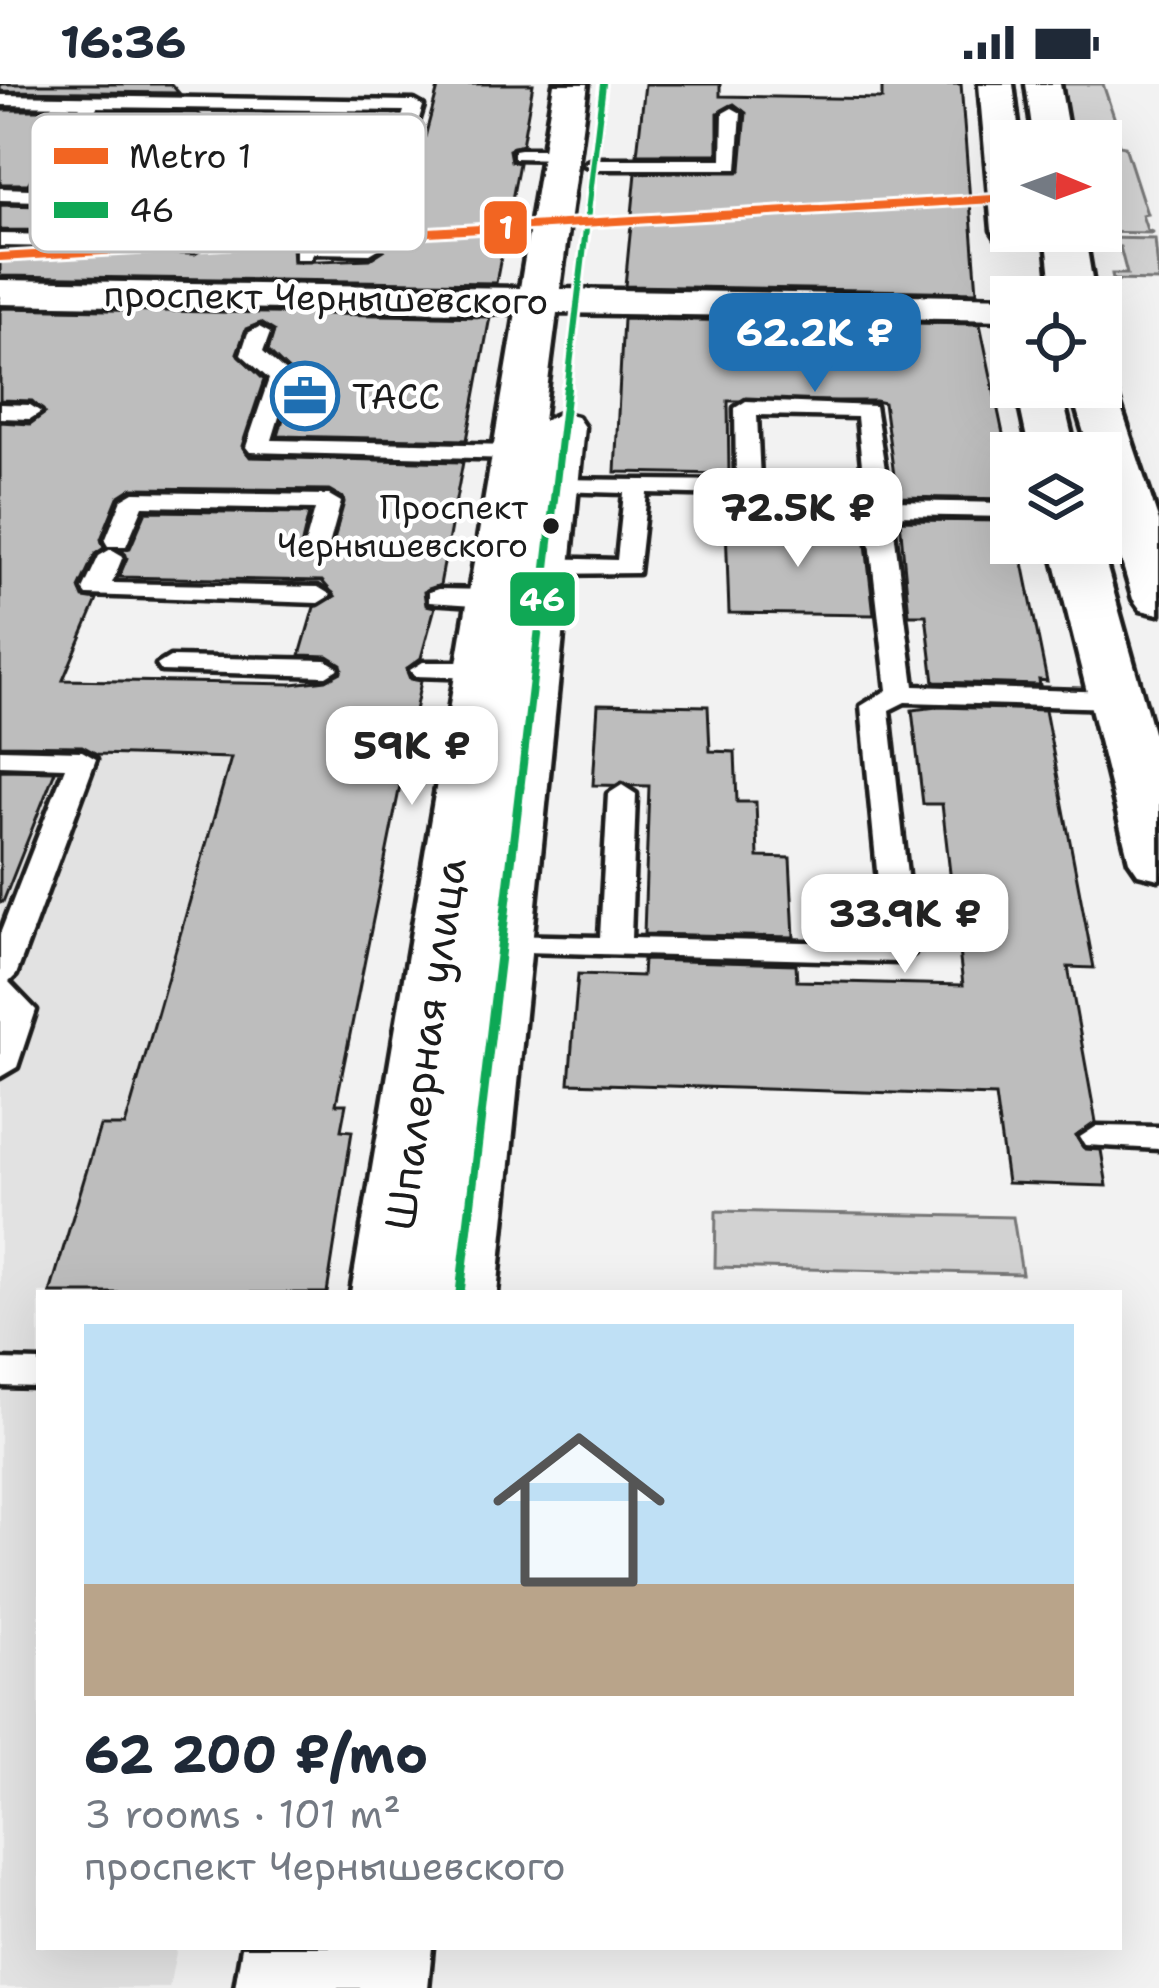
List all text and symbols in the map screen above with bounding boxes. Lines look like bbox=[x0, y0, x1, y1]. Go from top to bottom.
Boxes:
text: 16:36 bbox=[60, 12, 187, 72]
legend bbox=[30, 114, 426, 252]
north arrow bbox=[990, 120, 1122, 252]
map controls bbox=[990, 120, 1122, 564]
text: Metro 1 bbox=[129, 134, 252, 179]
text: 46 bbox=[129, 188, 175, 233]
line badge: 1 bbox=[482, 199, 529, 256]
text: 1 bbox=[498, 205, 514, 250]
street label: проспект Чернышевского bbox=[103, 269, 549, 326]
button: locate bbox=[990, 276, 1122, 408]
pin: 62.2K ₽ bbox=[704, 293, 926, 395]
text: 62.2K ₽ bbox=[736, 306, 894, 358]
office icon: ТАСС bbox=[270, 361, 340, 431]
place label: ТАСС bbox=[352, 372, 440, 421]
button: layers bbox=[990, 432, 1122, 564]
pin: 72.5K ₽ bbox=[687, 468, 909, 570]
text: 72.5K ₽ bbox=[720, 481, 876, 533]
place label: Проспект Чернышевского bbox=[277, 485, 528, 568]
marker: Проспект Чернышевского bbox=[540, 515, 562, 537]
line badge: 46 bbox=[508, 570, 577, 628]
text: 46 bbox=[519, 577, 565, 622]
pin: 59K ₽ bbox=[328, 706, 496, 808]
text: 59K ₽ bbox=[353, 719, 471, 771]
street label: Шпалерная улица bbox=[371, 854, 479, 1234]
pin: 33.9K ₽ bbox=[794, 874, 1016, 976]
text: 33.9K ₽ bbox=[828, 887, 982, 939]
icon: home bbox=[471, 1402, 687, 1618]
text: 62 200 ₽/mo bbox=[84, 1720, 428, 1788]
text: 3 rooms · 101 m² bbox=[84, 1788, 401, 1840]
text: проспект Чернышевского bbox=[84, 1840, 566, 1892]

